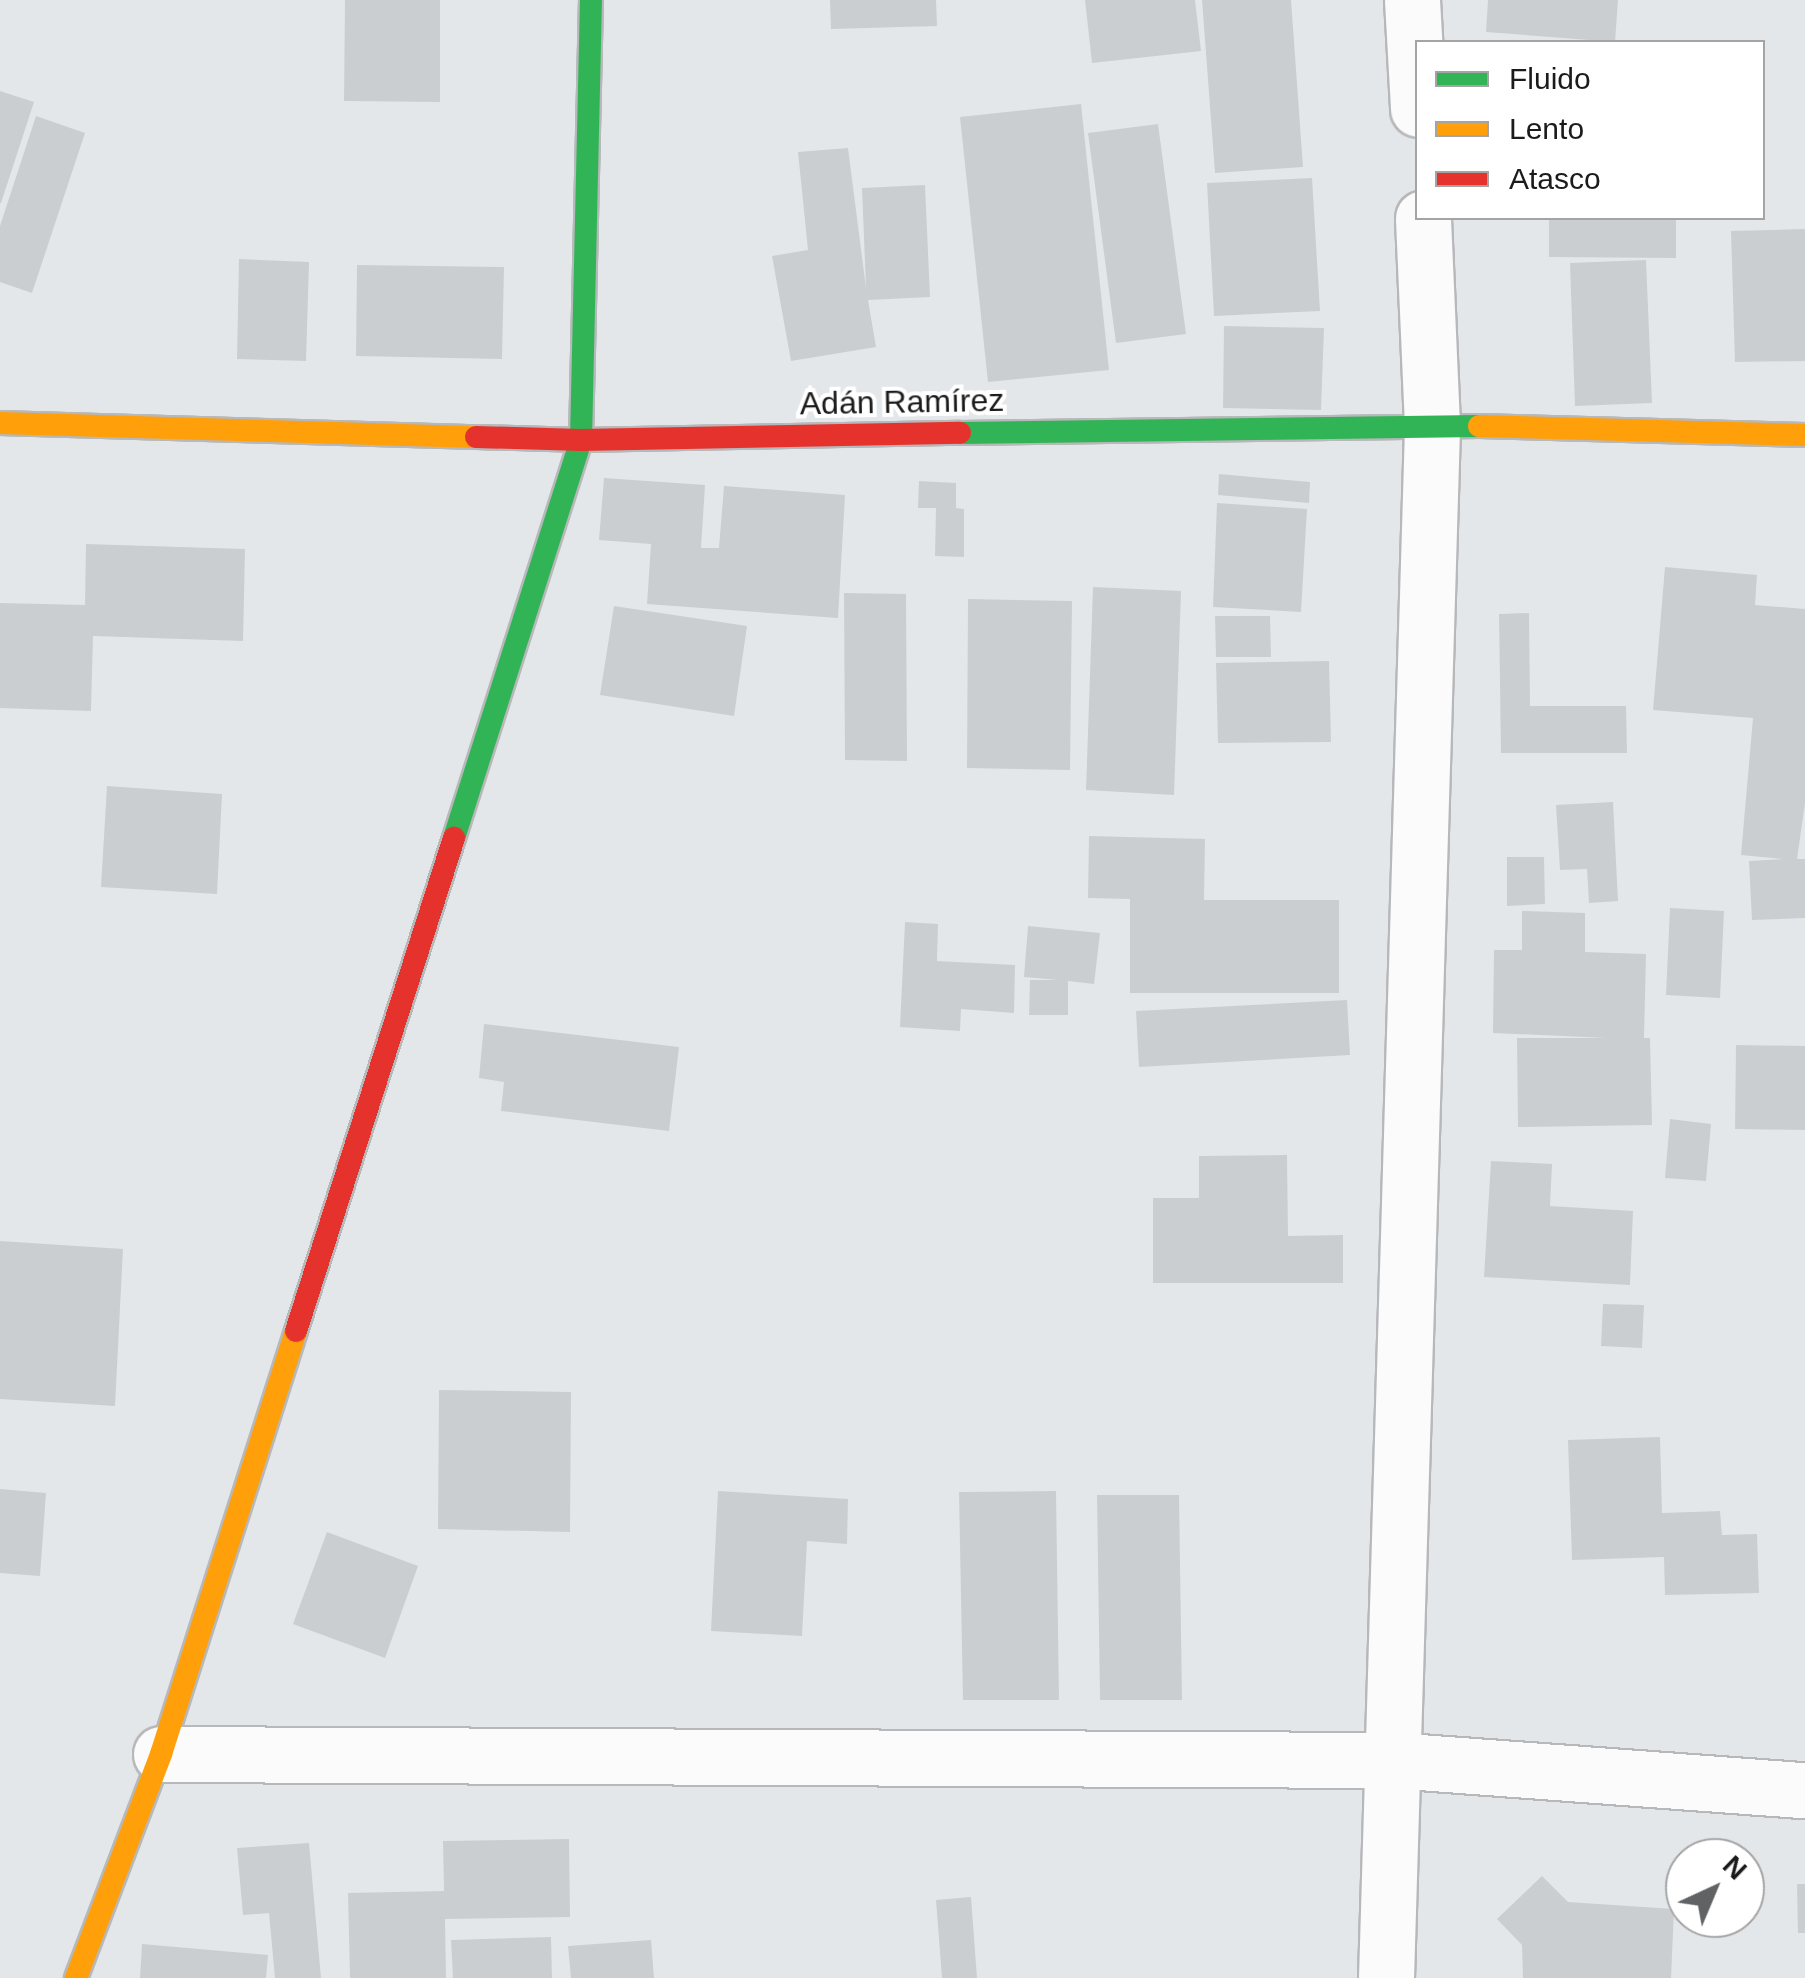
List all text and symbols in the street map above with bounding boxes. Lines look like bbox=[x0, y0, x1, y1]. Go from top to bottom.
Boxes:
legend bbox=[1415, 40, 1765, 220]
text: Fluido bbox=[1509, 62, 1591, 95]
text: Lento bbox=[1509, 112, 1584, 145]
text: Atasco bbox=[1509, 162, 1601, 195]
street label: Adán Ramírez bbox=[799, 381, 1005, 423]
north arrow bbox=[1665, 1838, 1765, 1938]
text: N bbox=[1717, 1849, 1753, 1886]

